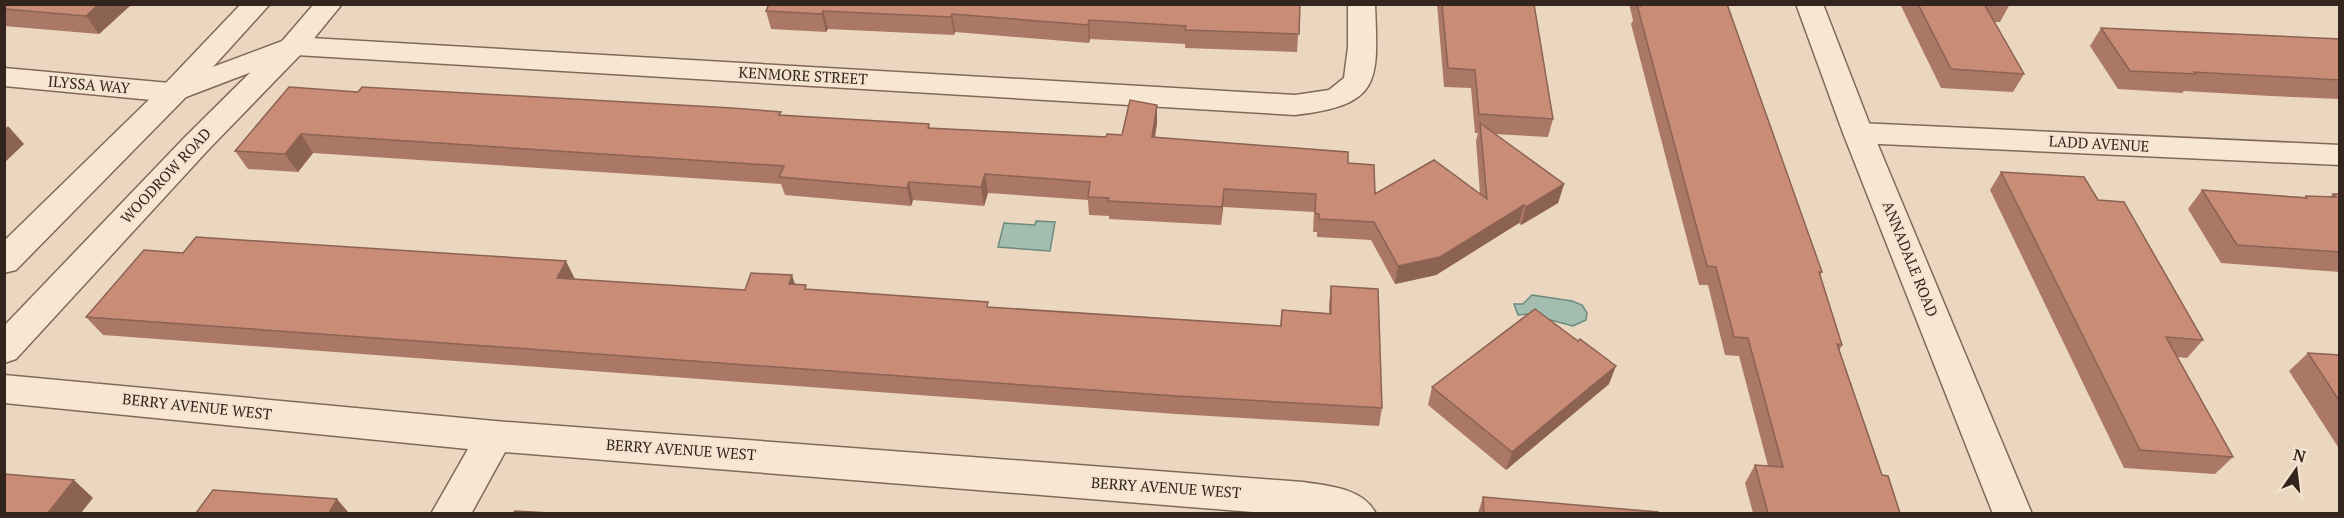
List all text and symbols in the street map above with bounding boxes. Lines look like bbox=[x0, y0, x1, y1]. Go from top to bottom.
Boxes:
street label: KENMORE STREET bbox=[738, 62, 868, 88]
street label: ILYSSA WAY bbox=[47, 70, 131, 98]
street label: WOODROW ROAD bbox=[116, 123, 215, 227]
street label: LADD AVENUE bbox=[2048, 130, 2150, 156]
street label: ANNADALE ROAD bbox=[1879, 198, 1943, 320]
street label: BERRY AVENUE WEST bbox=[121, 388, 273, 424]
street label: BERRY AVENUE WEST bbox=[605, 434, 757, 464]
north arrow bbox=[2266, 440, 2326, 500]
text: N bbox=[2291, 443, 2308, 468]
street label: BERRY AVENUE WEST bbox=[1090, 472, 1242, 502]

